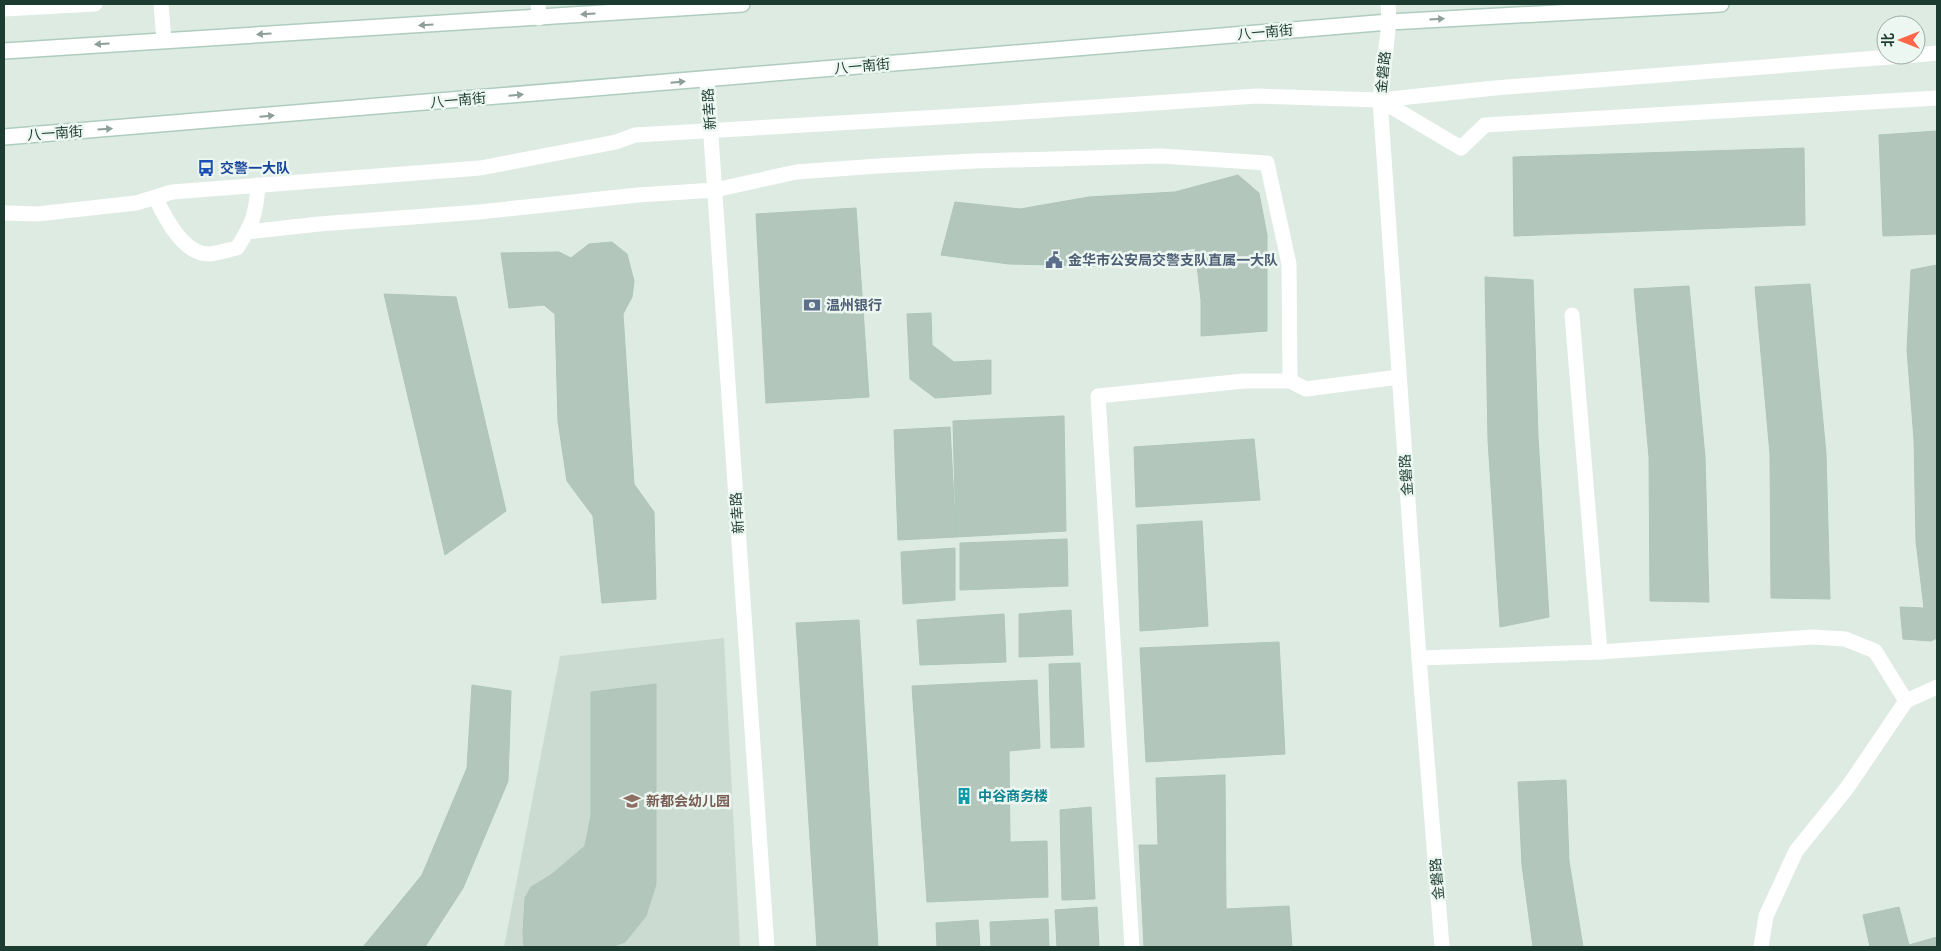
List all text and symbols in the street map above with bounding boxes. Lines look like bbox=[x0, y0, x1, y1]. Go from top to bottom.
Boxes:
one-way arrow bbox=[580, 11, 596, 19]
one-way arrow bbox=[1430, 14, 1446, 22]
north arrow bbox=[1876, 15, 1926, 65]
one-way arrow bbox=[418, 21, 434, 29]
street label: 八一南街 bbox=[1236, 22, 1294, 42]
one-way arrow bbox=[256, 31, 272, 39]
text: 北 bbox=[1880, 33, 1896, 47]
one-way arrow bbox=[93, 41, 109, 49]
street label: 金磐路 bbox=[1373, 50, 1393, 94]
street label: 八一南街 bbox=[833, 56, 891, 76]
one-way arrow bbox=[670, 77, 686, 85]
street label: 新幸路 bbox=[700, 87, 718, 131]
street label: 八一南街 bbox=[429, 90, 487, 110]
one-way arrow bbox=[508, 91, 524, 99]
one-way arrow bbox=[259, 112, 275, 120]
street label: 八一南街 bbox=[27, 123, 83, 143]
one-way arrow bbox=[97, 125, 113, 133]
bus stop icon: 交警一大队 bbox=[196, 158, 216, 178]
place label: 交警一大队 bbox=[220, 160, 290, 176]
public building icon: 金华市公安局交警支队直属一大队 bbox=[1044, 250, 1064, 270]
place label: 金华市公安局交警支队直属一大队 bbox=[1068, 252, 1278, 268]
bank icon: 温州银行 bbox=[802, 295, 822, 315]
place label: 温州银行 bbox=[826, 297, 882, 313]
street label: 金磐路 bbox=[1397, 453, 1415, 497]
street label: 新幸路 bbox=[728, 491, 746, 535]
building icon: 中谷商务楼 bbox=[954, 786, 974, 806]
place label: 中谷商务楼 bbox=[978, 788, 1048, 804]
school or university icon: 新都会幼儿园 bbox=[622, 791, 642, 811]
place label: 新都会幼儿园 bbox=[646, 793, 730, 809]
street label: 金磐路 bbox=[1427, 857, 1447, 901]

